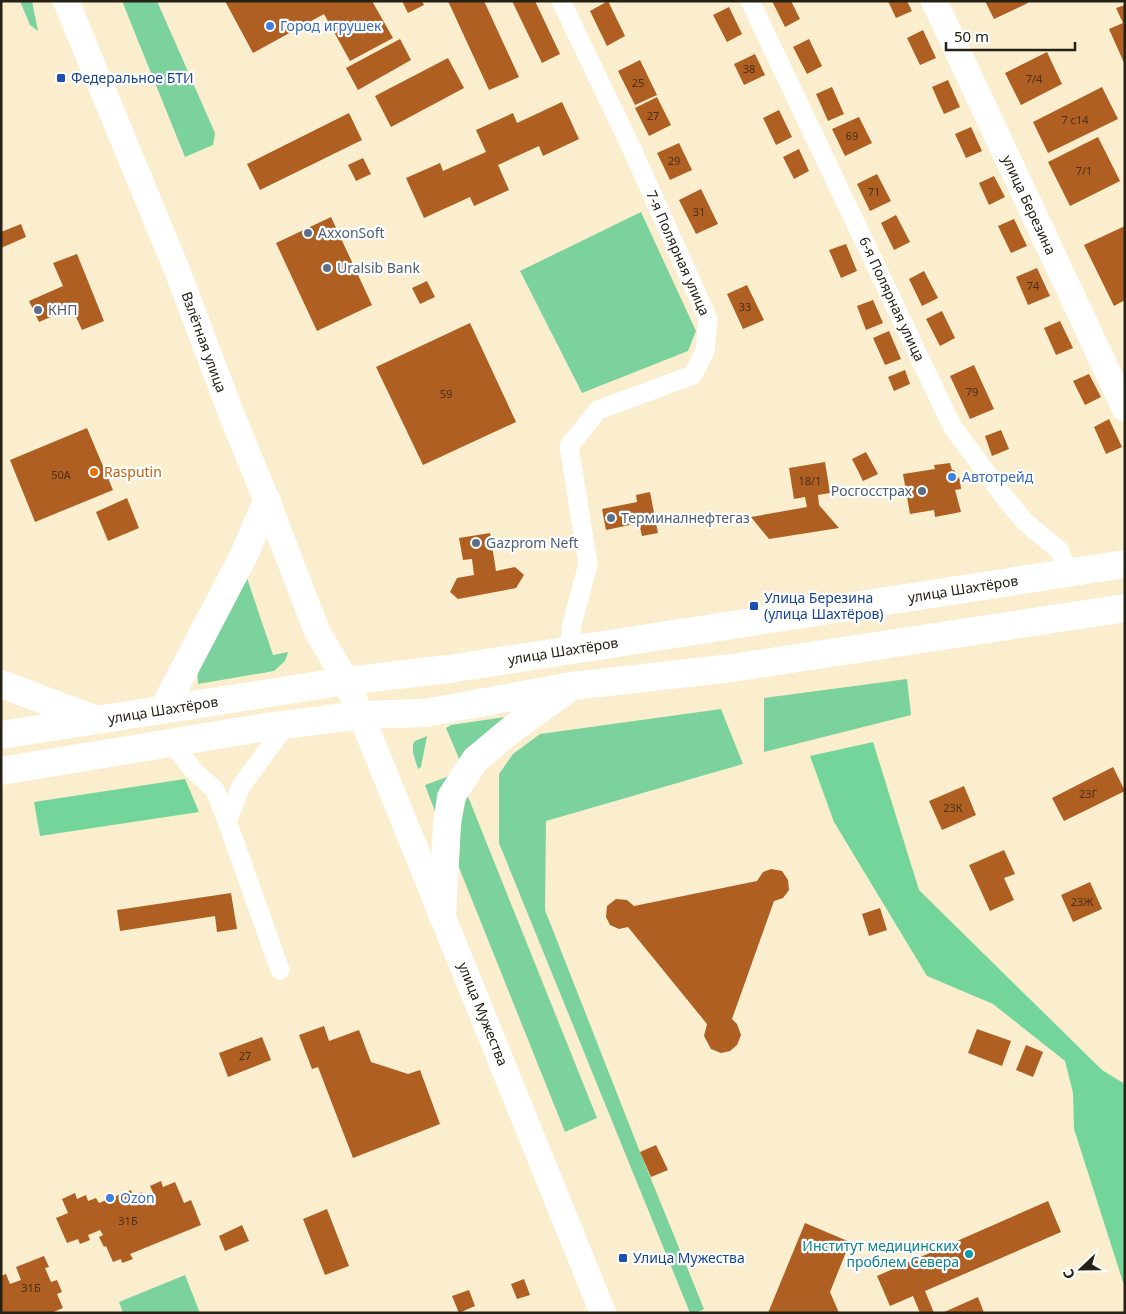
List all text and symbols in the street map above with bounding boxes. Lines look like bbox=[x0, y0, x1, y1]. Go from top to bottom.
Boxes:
place label: Город игрушек bbox=[280, 16, 382, 35]
marker: Город игрушек bbox=[264, 20, 276, 32]
scale bar bbox=[946, 20, 1075, 52]
text: 50 m bbox=[954, 26, 989, 46]
house number: 38 bbox=[743, 61, 755, 76]
place label: Федеральное БТИ bbox=[71, 68, 194, 87]
house number: 7/4 bbox=[1026, 71, 1043, 86]
marker: Федеральное БТИ bbox=[55, 72, 67, 84]
house number: 25 bbox=[632, 75, 644, 90]
house number: 27 bbox=[647, 108, 659, 123]
house number: 7 с14 bbox=[1061, 112, 1089, 127]
house number: 69 bbox=[846, 128, 858, 143]
street label: улица Березина bbox=[998, 152, 1061, 258]
house number: 29 bbox=[668, 153, 680, 168]
house number: 7/1 bbox=[1076, 163, 1092, 178]
house number: 71 bbox=[868, 184, 880, 199]
street label: 7-я Полярная улица bbox=[642, 187, 715, 319]
house number: 31 bbox=[693, 204, 705, 219]
place label: AxxonSoft bbox=[318, 223, 385, 242]
marker: AxxonSoft bbox=[302, 227, 314, 239]
street label: 6-я Полярная улица bbox=[855, 233, 930, 364]
place label: Uralsib Bank bbox=[337, 258, 420, 277]
marker: Uralsib Bank bbox=[321, 262, 333, 274]
house number: 74 bbox=[1027, 278, 1040, 293]
street label: Взлётная улица bbox=[177, 289, 232, 395]
house number: 33 bbox=[739, 299, 751, 314]
place label: КНП bbox=[48, 300, 77, 319]
marker: КНП bbox=[32, 304, 44, 316]
house number: 79 bbox=[966, 384, 978, 399]
house number: 59 bbox=[440, 386, 452, 401]
place label: Rasputin bbox=[104, 462, 162, 481]
marker: Rasputin bbox=[88, 466, 100, 478]
house number: 50А bbox=[51, 467, 72, 482]
place label: Автотрейд bbox=[962, 467, 1034, 486]
marker: Автотрейд bbox=[946, 471, 958, 483]
house number: 18/1 bbox=[799, 473, 821, 488]
place label: Росгосстрах bbox=[831, 481, 913, 500]
marker: Росгосстрах bbox=[916, 485, 928, 497]
place label: Терминалнефтегаз bbox=[621, 508, 750, 527]
marker: Терминалнефтегаз bbox=[605, 512, 617, 524]
place label: Gazprom Neft bbox=[486, 533, 578, 552]
marker: Gazprom Neft bbox=[470, 537, 482, 549]
street label: улица Шахтёров bbox=[906, 570, 1019, 607]
place label: Улица Березина (улица Шахтёров) bbox=[764, 588, 884, 623]
marker: Улица Березина (улица Шахтёров) bbox=[748, 600, 760, 612]
street label: улица Шахтёров bbox=[506, 632, 619, 669]
street label: улица Шахтёров bbox=[106, 691, 219, 728]
house number: 23Г bbox=[1079, 786, 1097, 801]
house number: 23К bbox=[943, 800, 963, 815]
house number: 23Ж bbox=[1071, 894, 1093, 909]
street label: улица Мужества bbox=[454, 959, 513, 1069]
house number: 27 bbox=[239, 1048, 251, 1063]
place label: Ozon bbox=[120, 1188, 155, 1207]
marker: Ozon bbox=[104, 1192, 116, 1204]
house number: 31Б bbox=[118, 1213, 138, 1228]
place label: Институт медицинских проблем Севера bbox=[802, 1236, 960, 1271]
north arrow bbox=[1056, 1244, 1106, 1294]
place label: Улица Мужества bbox=[633, 1248, 745, 1267]
marker: Институт медицинских проблем Севера bbox=[963, 1248, 975, 1260]
marker: Улица Мужества bbox=[617, 1252, 629, 1264]
text: С bbox=[1058, 1266, 1079, 1282]
house number: 31Б bbox=[21, 1280, 41, 1295]

